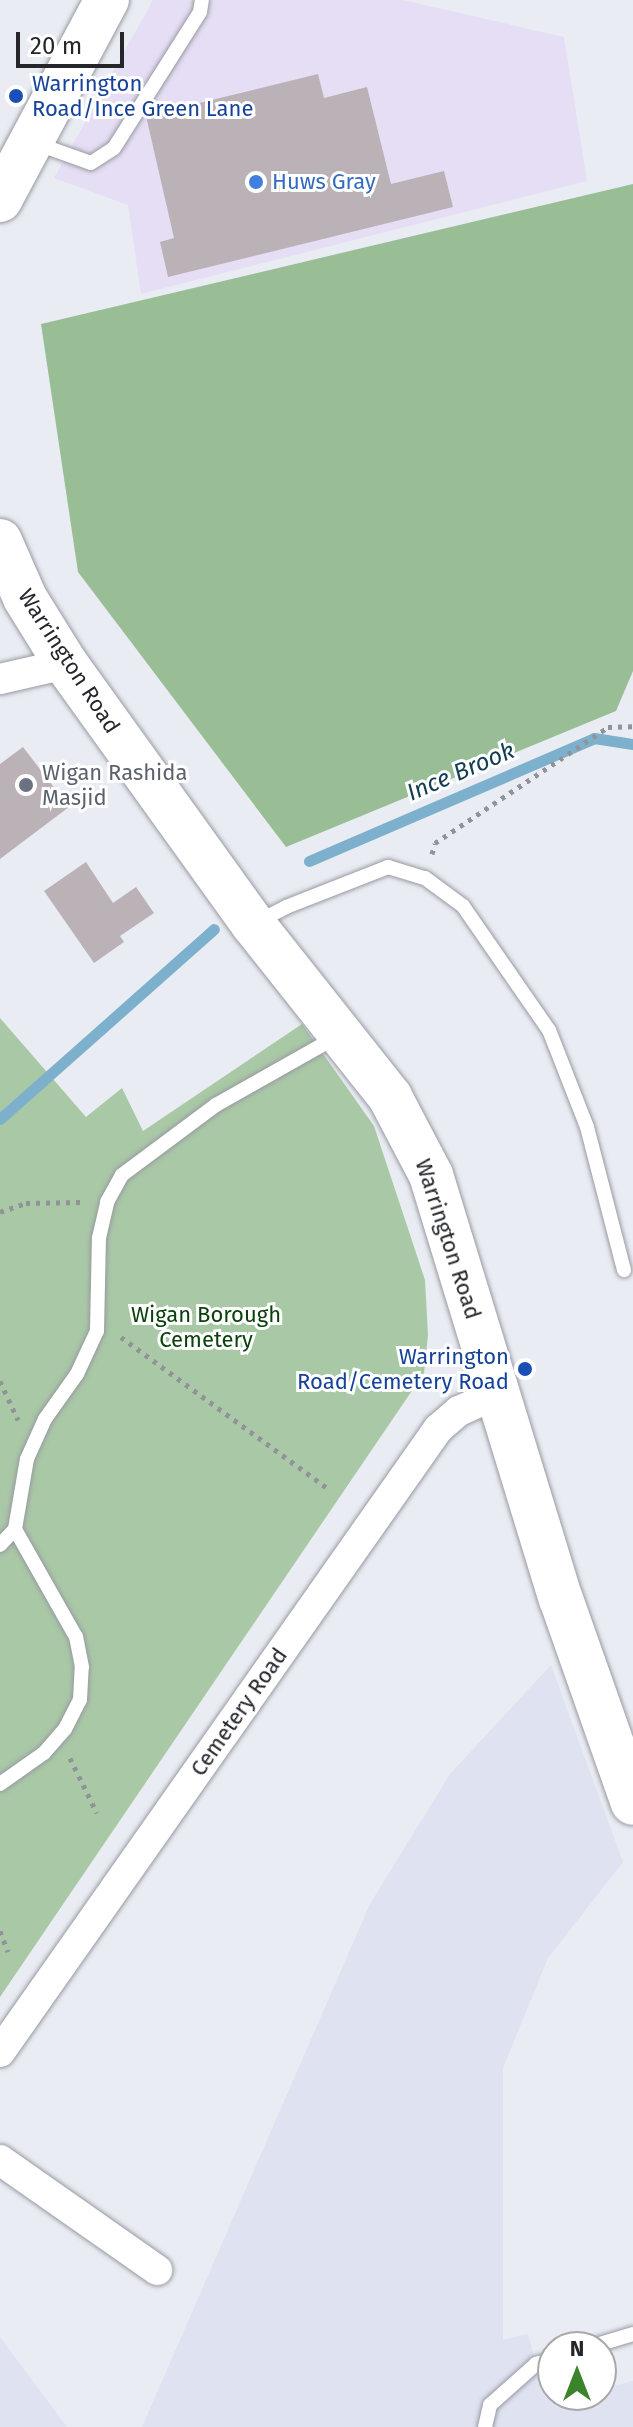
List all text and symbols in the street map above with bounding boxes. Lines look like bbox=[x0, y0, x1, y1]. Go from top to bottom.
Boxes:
scale bar bbox=[20, 16, 128, 66]
text: 20 m bbox=[30, 32, 82, 60]
place label: Warrington Road/Ince Green Lane bbox=[32, 70, 253, 122]
marker: Warrington Road/Ince Green Lane bbox=[7, 87, 25, 105]
place label: Huws Gray bbox=[272, 169, 376, 195]
marker: Huws Gray bbox=[247, 173, 265, 191]
street label: Warrington Road bbox=[12, 584, 126, 738]
water label: Ince Brook bbox=[403, 736, 519, 808]
place label: Wigan Rashida Masjid bbox=[42, 759, 187, 810]
marker: Wigan Rashida Masjid bbox=[17, 776, 35, 794]
street label: Warrington Road bbox=[410, 1156, 486, 1322]
park label: Wigan Borough Cemetery bbox=[131, 1301, 281, 1352]
place label: Warrington Road/Cemetery Road bbox=[297, 1343, 509, 1394]
marker: Warrington Road/Cemetery Road bbox=[516, 1360, 534, 1378]
street label: Cemetery Road bbox=[185, 1643, 293, 1781]
north arrow bbox=[537, 2331, 617, 2411]
text: N bbox=[570, 2335, 584, 2362]

